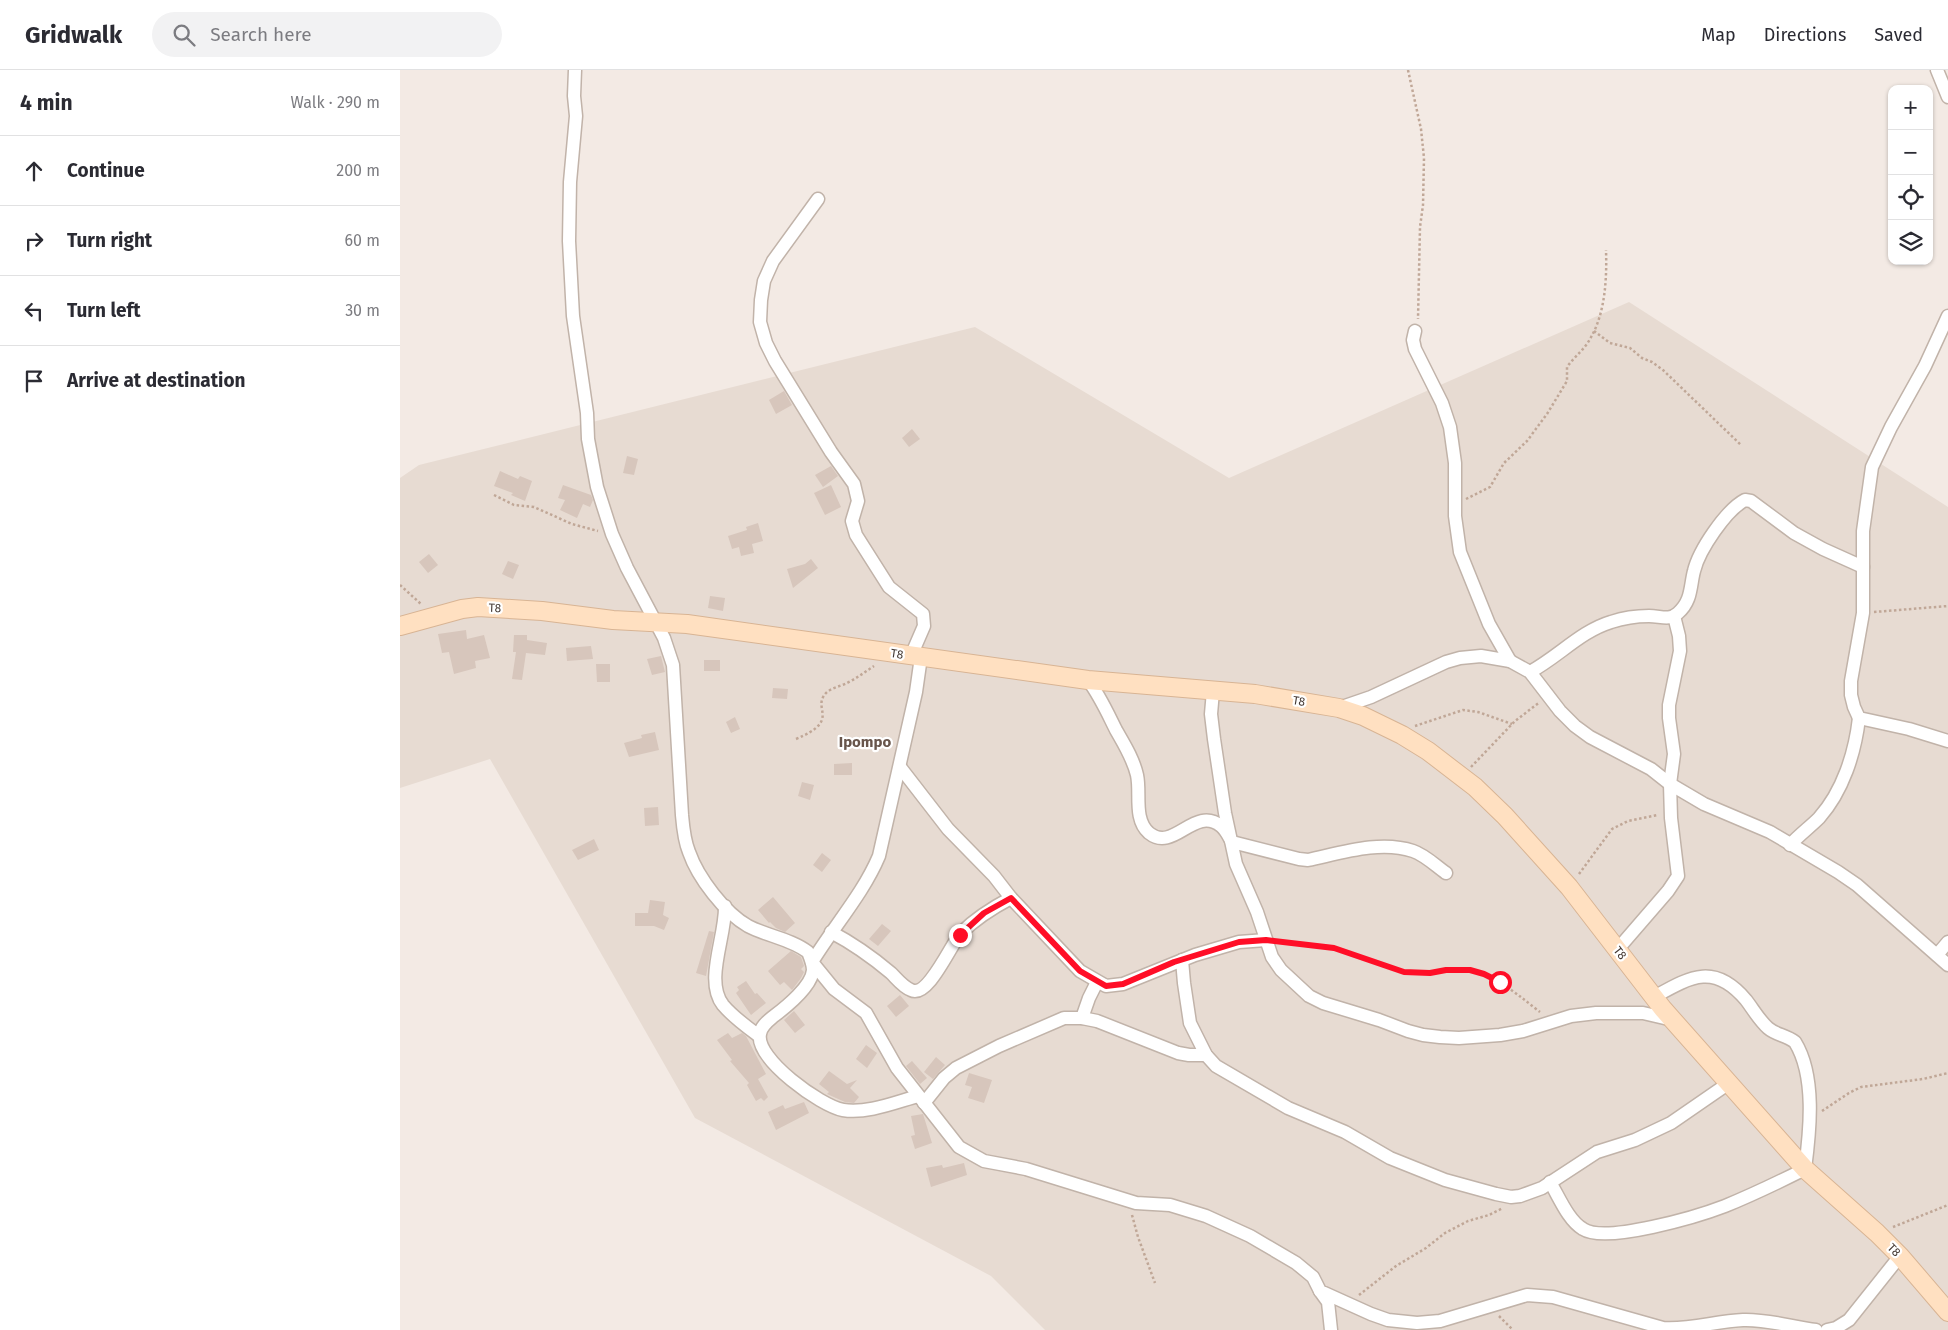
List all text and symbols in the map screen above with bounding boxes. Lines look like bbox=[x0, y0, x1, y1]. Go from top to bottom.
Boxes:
search box bbox=[152, 12, 502, 57]
text: Gridwalk bbox=[25, 21, 122, 49]
icon: search bbox=[170, 21, 198, 49]
text: Search here bbox=[210, 23, 312, 46]
text: Map bbox=[1701, 24, 1736, 46]
text: Directions bbox=[1764, 24, 1846, 46]
text: Saved bbox=[1874, 24, 1923, 46]
map controls bbox=[1888, 85, 1933, 265]
button: + bbox=[1888, 85, 1933, 130]
text: 4 min bbox=[20, 90, 73, 116]
text: Walk · 290 m bbox=[290, 93, 380, 112]
button: − bbox=[1888, 130, 1933, 175]
icon: ahead bbox=[20, 157, 48, 185]
text: Continue bbox=[67, 159, 145, 182]
text: 200 m bbox=[336, 161, 380, 180]
button: locate bbox=[1888, 175, 1933, 220]
button: layers bbox=[1888, 220, 1933, 265]
icon: right bbox=[20, 227, 48, 255]
text: Turn right bbox=[67, 229, 152, 252]
text: 60 m bbox=[345, 231, 380, 250]
icon: left bbox=[20, 297, 48, 325]
text: Turn left bbox=[67, 299, 141, 322]
text: 30 m bbox=[345, 301, 380, 320]
icon: arrive bbox=[20, 367, 48, 395]
text: Arrive at destination bbox=[67, 369, 246, 392]
street label: T8 bbox=[488, 601, 502, 615]
street label: T8 bbox=[890, 646, 905, 662]
street label: T8 bbox=[1292, 693, 1307, 709]
district label: Ipompo bbox=[839, 733, 891, 751]
route end bbox=[949, 924, 972, 947]
street label: T8 bbox=[1611, 944, 1630, 963]
route start bbox=[1489, 971, 1512, 994]
street label: T8 bbox=[1885, 1241, 1904, 1260]

